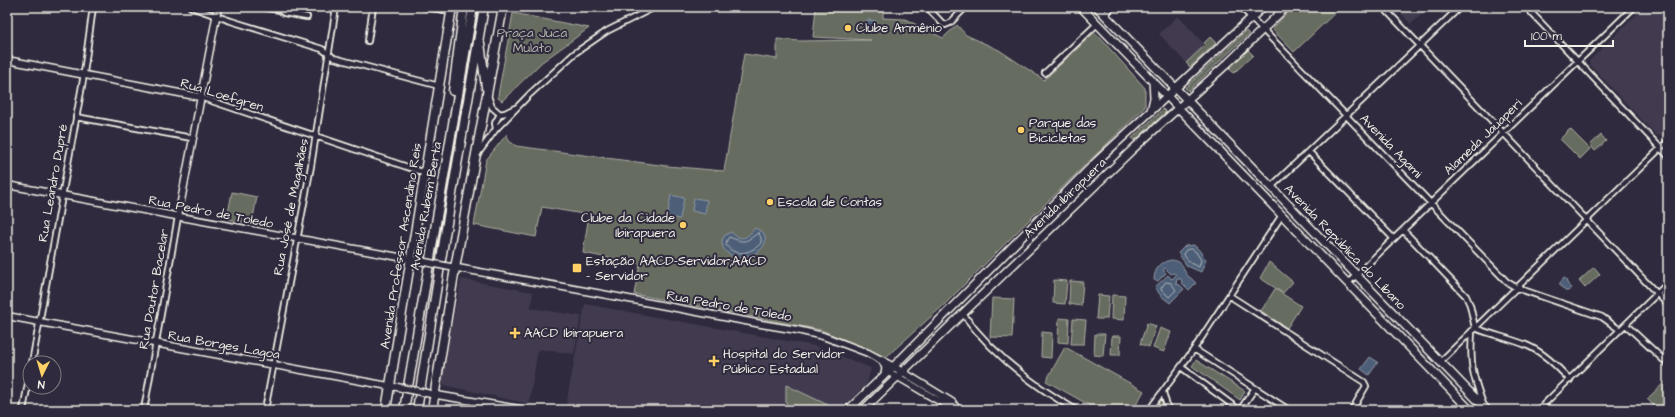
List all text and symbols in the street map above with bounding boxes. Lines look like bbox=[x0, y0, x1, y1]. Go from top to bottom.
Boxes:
place label: Clube Armênio bbox=[856, 19, 943, 37]
scale bar bbox=[1525, 22, 1613, 48]
marker: Clube Armênio bbox=[843, 23, 853, 33]
park label: Praça Juca Mulato bbox=[497, 24, 568, 57]
text: 100 m bbox=[1531, 28, 1562, 45]
street label: Rua Loefgren bbox=[178, 74, 266, 117]
street label: Alameda Jauaperi bbox=[1440, 95, 1526, 179]
street label: Avenida Agami bbox=[1355, 110, 1426, 183]
place label: Parque das Bicicletas bbox=[1029, 114, 1097, 147]
street label: Rua Leandro Dupré bbox=[34, 123, 72, 243]
marker: Parque das Bicicletas bbox=[1016, 125, 1026, 135]
street label: Rua José de Magalhães bbox=[269, 137, 314, 277]
street label: Avenida Rubem Berta bbox=[406, 140, 446, 272]
street label: Avenida Professor Ascendino Reis bbox=[376, 141, 426, 350]
street label: Avenida Ibirapuera bbox=[1020, 153, 1111, 242]
street label: Avenida República do Líbano bbox=[1280, 180, 1410, 314]
street label: Rua Pedro de Toledo bbox=[147, 191, 276, 233]
place label: Escola de Contas bbox=[778, 193, 882, 211]
marker: Escola de Contas bbox=[765, 197, 775, 207]
place label: Clube da Cidade Ibirapuera bbox=[581, 209, 675, 242]
marker: Clube da Cidade Ibirapuera bbox=[678, 220, 688, 230]
street label: Rua Doutor Bacelar bbox=[135, 227, 173, 351]
place label: Estação AACD-Servidor;AACD – Servidor bbox=[586, 252, 767, 285]
marker: Estação AACD-Servidor;AACD – Servidor bbox=[571, 262, 583, 274]
street label: Rua Pedro de Toledo bbox=[665, 286, 794, 326]
place label: AACD Ibirapuera bbox=[524, 324, 624, 342]
street label: Rua Borges Lagoa bbox=[167, 326, 282, 365]
marker: AACD Ibirapuera bbox=[509, 327, 521, 339]
place label: Hospital do Servidor Público Estadual bbox=[723, 345, 845, 378]
north arrow bbox=[22, 355, 62, 395]
marker: Hospital do Servidor Público Estadual bbox=[708, 355, 720, 367]
text: N bbox=[37, 377, 45, 392]

